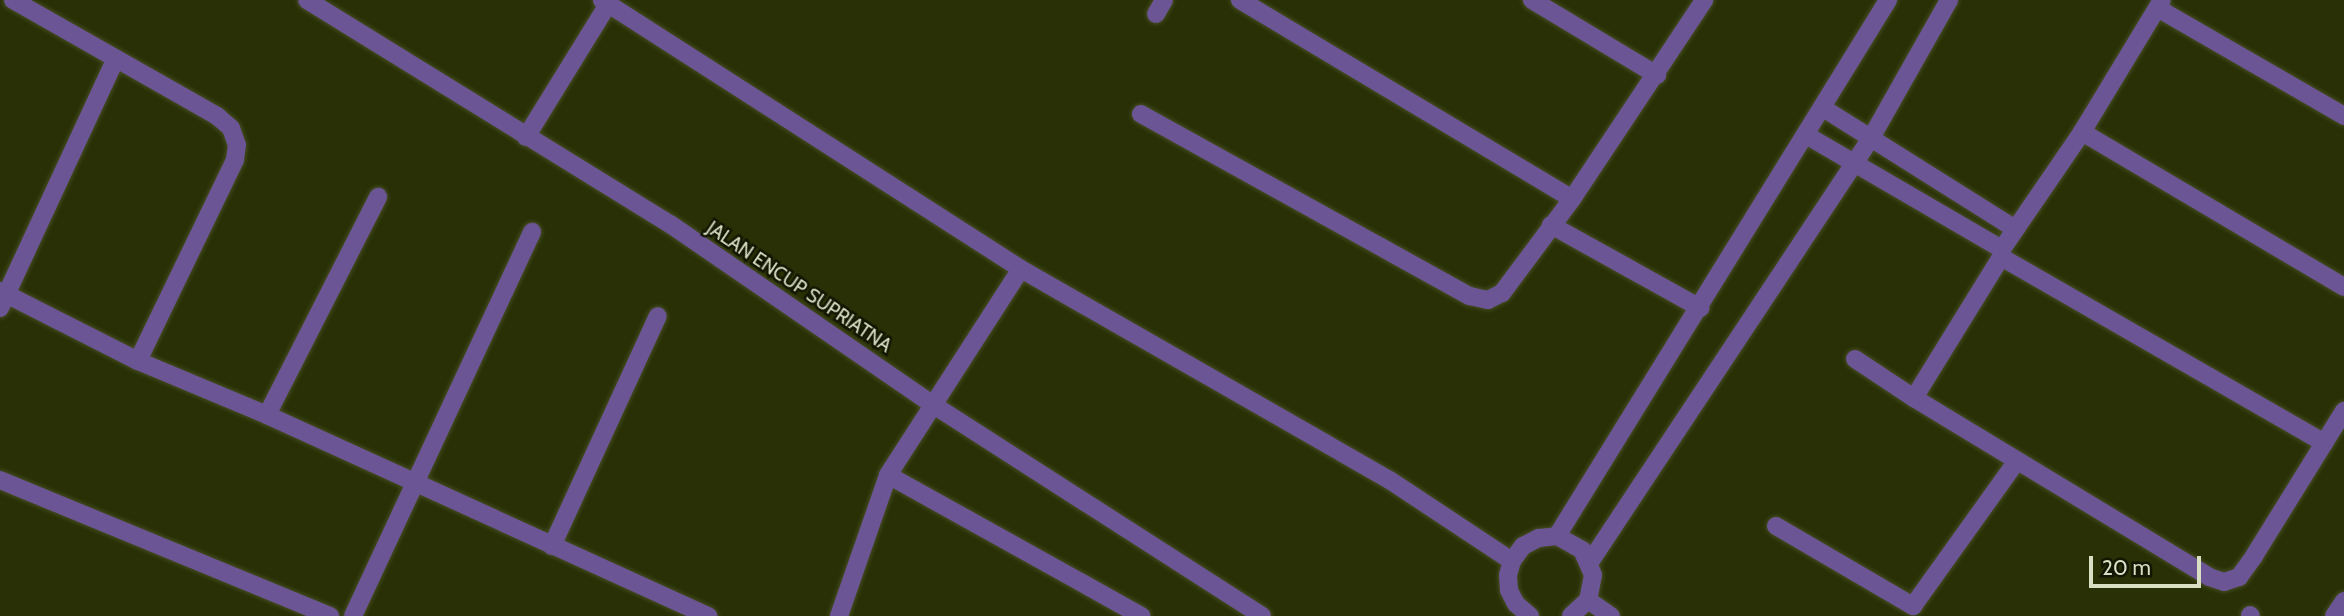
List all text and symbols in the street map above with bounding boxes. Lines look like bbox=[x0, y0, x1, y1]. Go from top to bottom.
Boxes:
street label: JALAN ENCUP SUPRIATNA bbox=[702, 217, 896, 357]
scale bar bbox=[2092, 542, 2204, 586]
text: 20 m bbox=[2102, 555, 2151, 580]

